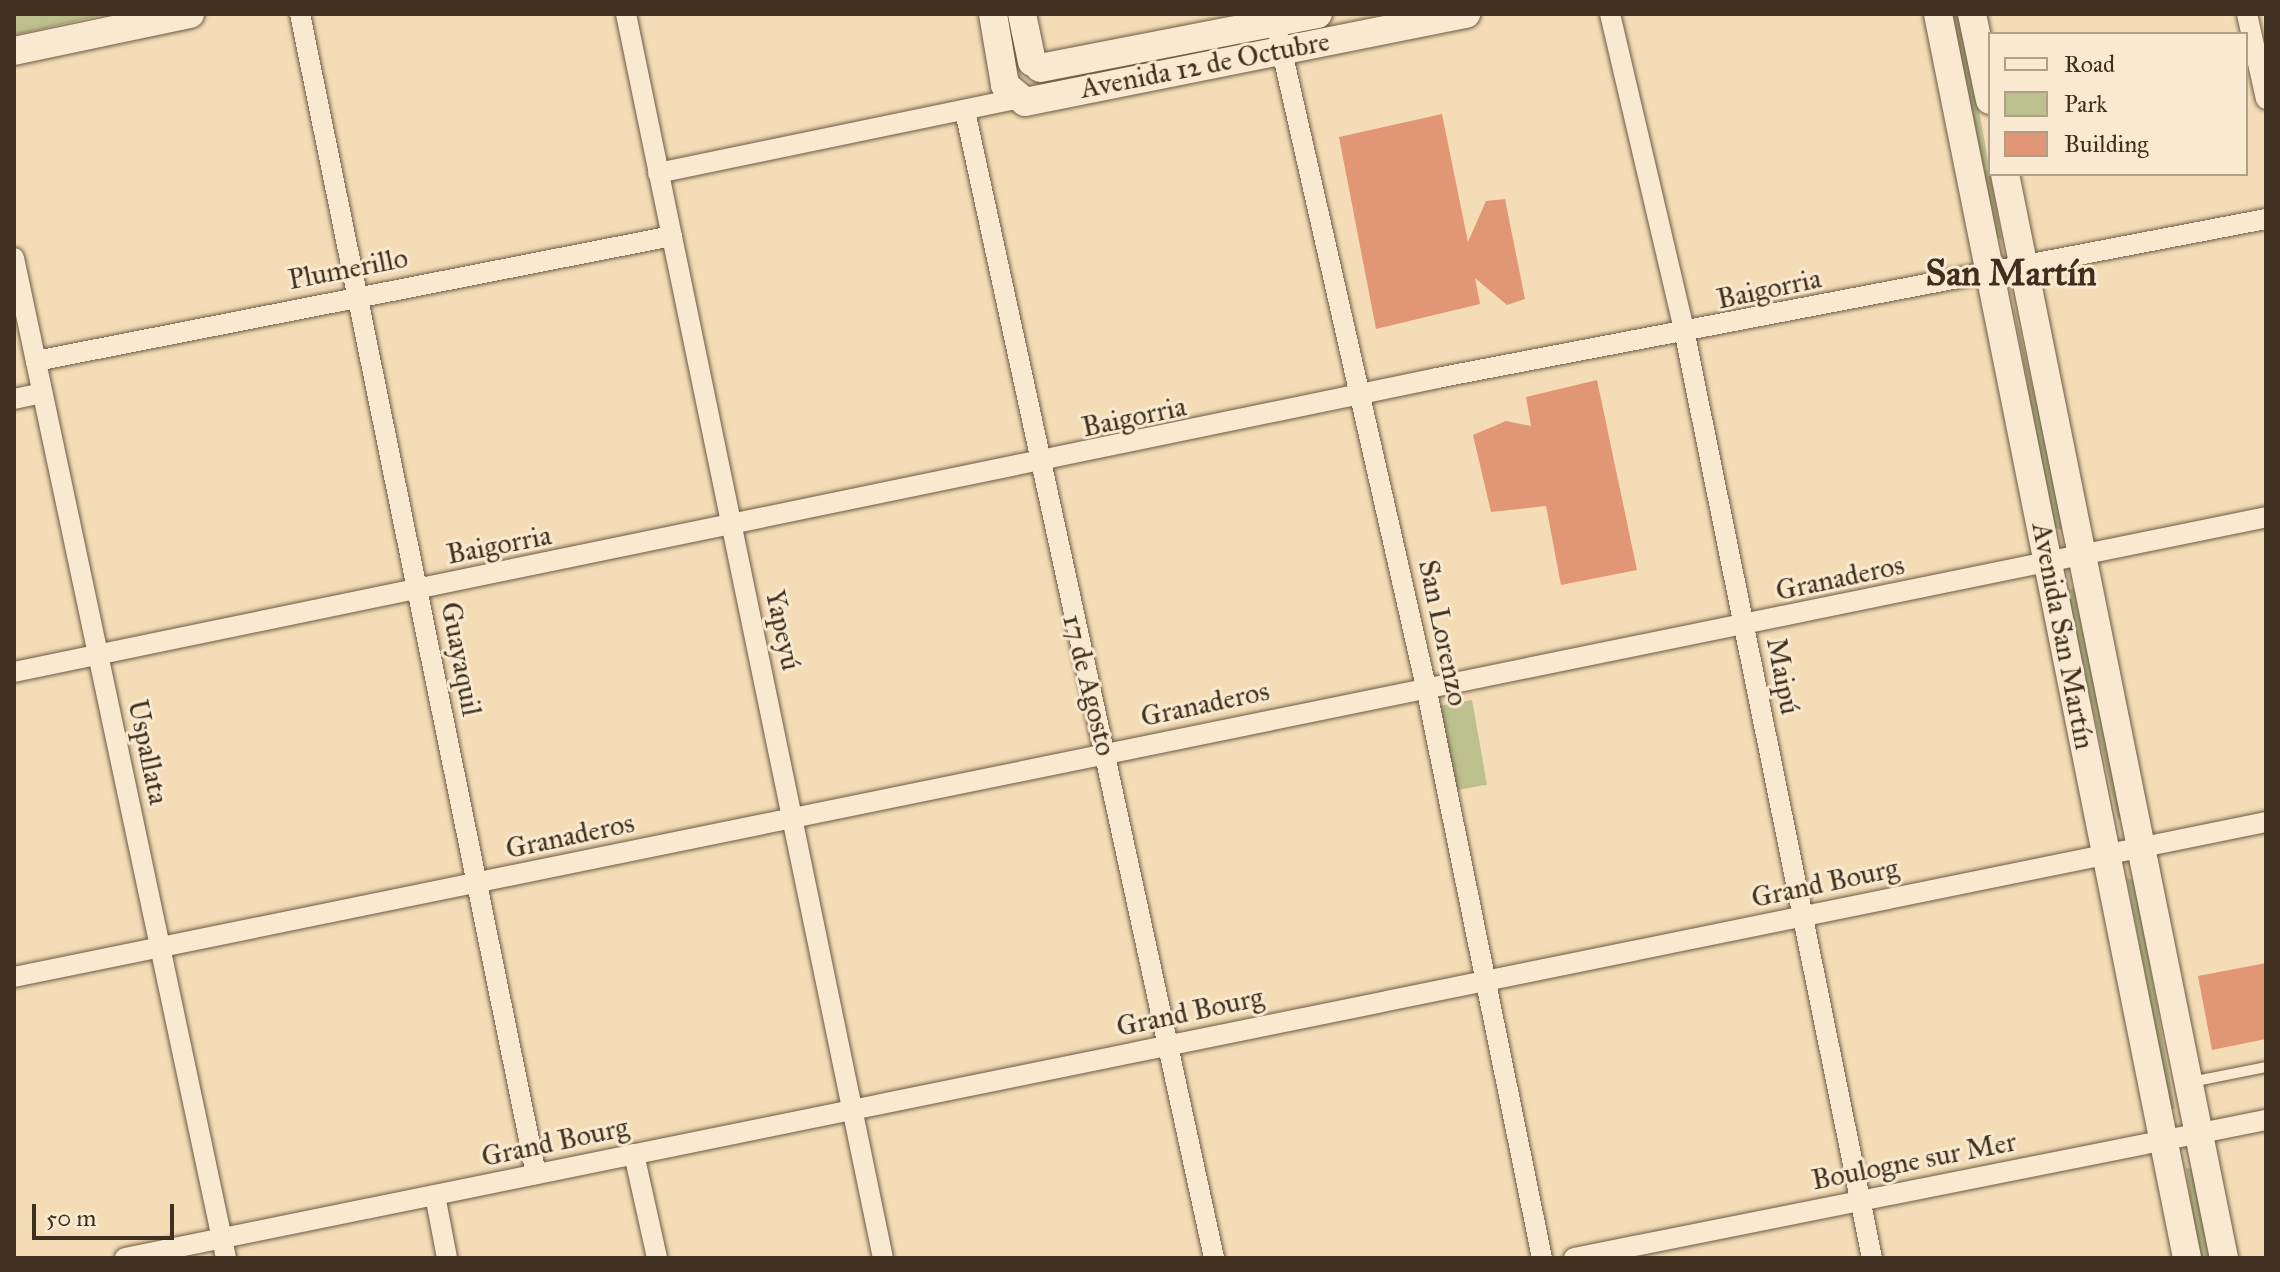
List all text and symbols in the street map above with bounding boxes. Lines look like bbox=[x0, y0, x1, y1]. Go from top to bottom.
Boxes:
street label: Avenida 12 de Octubre bbox=[1078, 24, 1332, 106]
legend bbox=[1988, 32, 2248, 176]
text: Road bbox=[2064, 49, 2115, 79]
text: Park bbox=[2064, 89, 2107, 119]
text: Building bbox=[2064, 129, 2149, 159]
street label: Plumerillo bbox=[285, 241, 411, 297]
district label: San Martín bbox=[1925, 252, 2097, 296]
street label: Baigorria bbox=[1714, 262, 1824, 316]
street label: Baigorria bbox=[1079, 390, 1189, 444]
street label: Baigorria bbox=[444, 518, 554, 572]
street label: Avenida San Martín bbox=[2025, 520, 2101, 752]
street label: Granaderos bbox=[1773, 548, 1907, 608]
street label: San Lorenzo bbox=[1411, 557, 1475, 709]
street label: Yapeyú bbox=[758, 587, 808, 673]
street label: Guayaquil bbox=[434, 599, 488, 719]
street label: 17 de Agosto bbox=[1055, 611, 1123, 759]
street label: Maipú bbox=[1759, 635, 1807, 717]
street label: Granaderos bbox=[1138, 674, 1272, 734]
street label: Uspallata bbox=[121, 697, 175, 807]
street label: Granaderos bbox=[503, 806, 637, 866]
street label: Grand Bourg bbox=[1748, 851, 1902, 915]
street label: Grand Bourg bbox=[1113, 980, 1267, 1044]
street label: Grand Bourg bbox=[478, 1110, 632, 1174]
street label: Boulogne sur Mer bbox=[1809, 1125, 2019, 1197]
scale bar bbox=[36, 1188, 178, 1238]
text: 50 m bbox=[46, 1203, 96, 1233]

